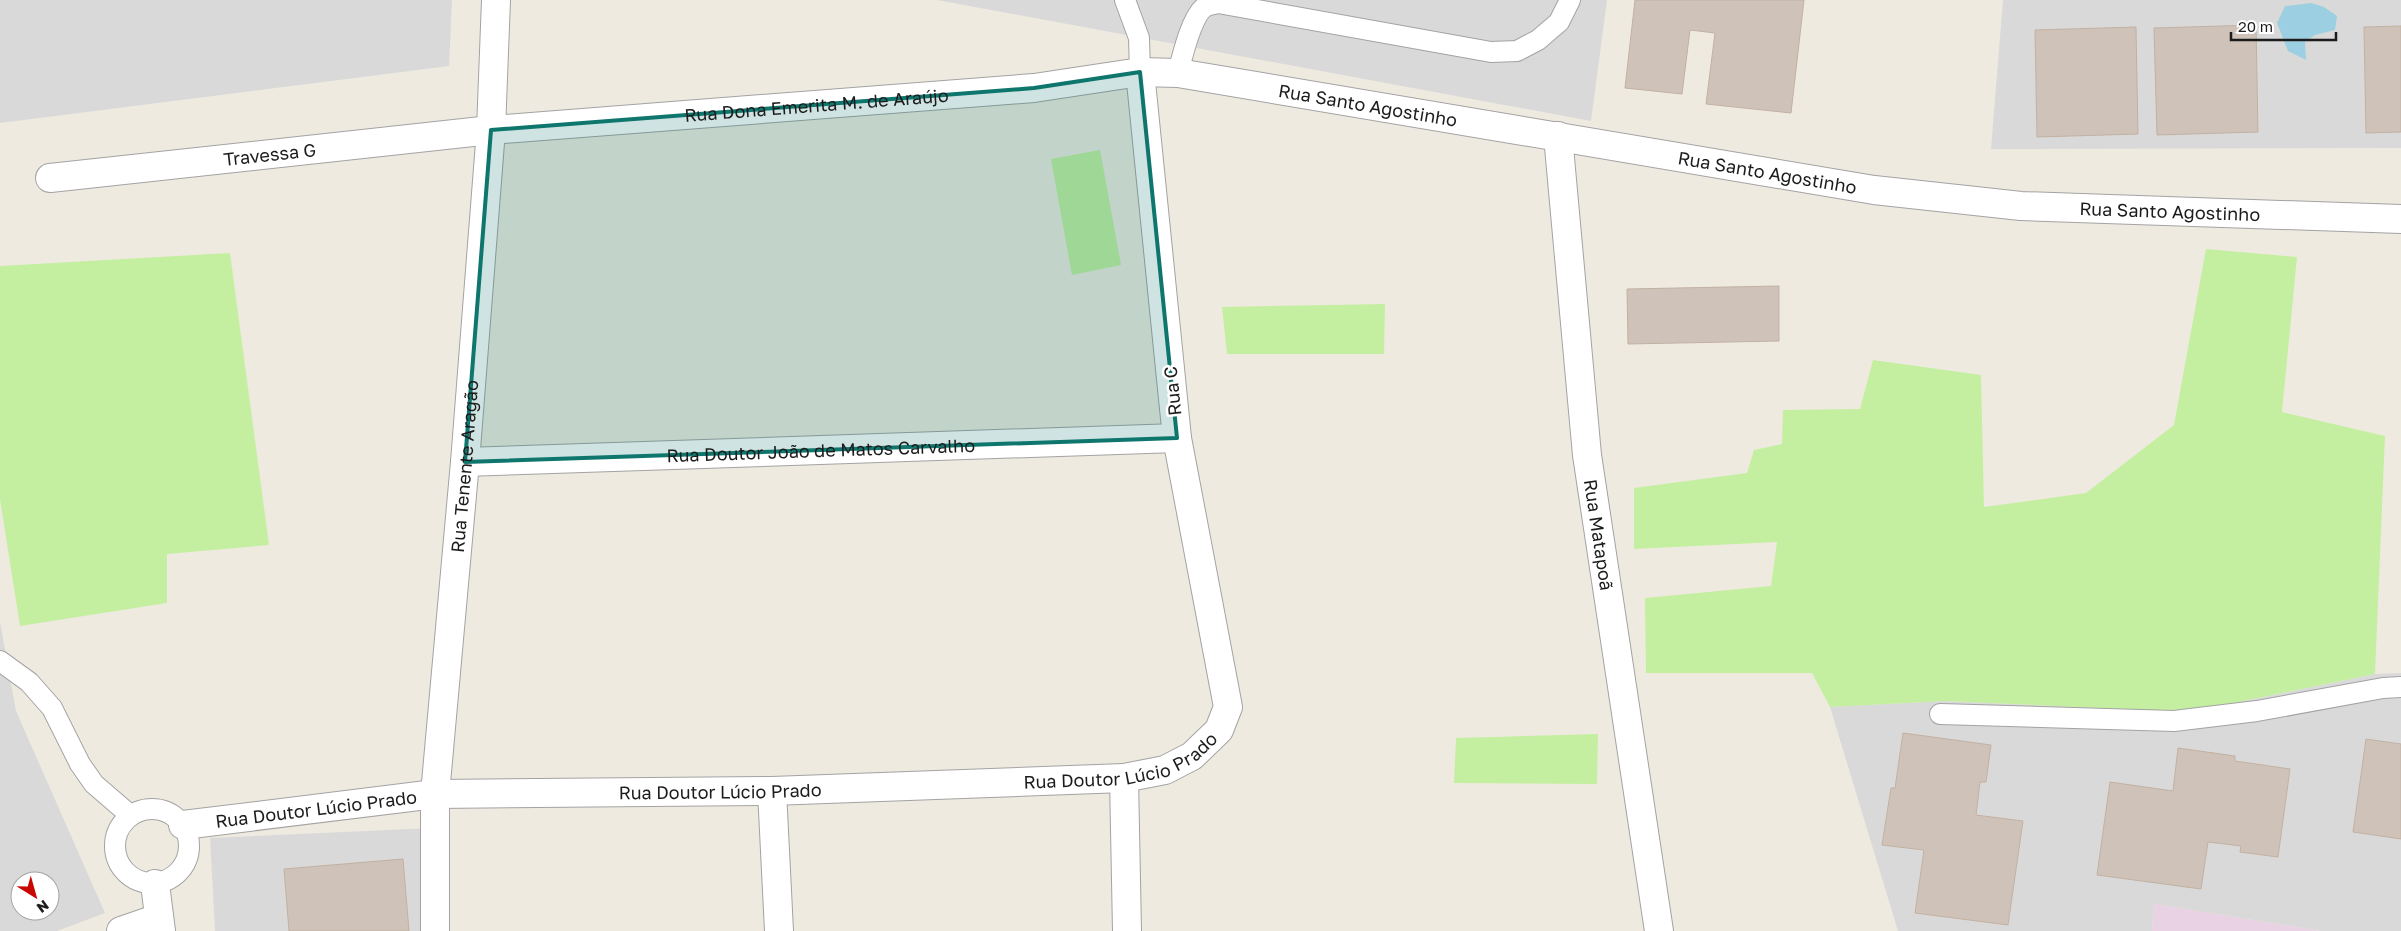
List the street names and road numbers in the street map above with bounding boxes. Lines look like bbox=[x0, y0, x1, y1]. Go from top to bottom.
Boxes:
street label: Rua Santo Agostinho bbox=[1277, 79, 1459, 131]
street label: Rua Dona Emerita M. de Araújo bbox=[684, 84, 949, 126]
street label: Travessa G bbox=[222, 138, 317, 170]
street label: Rua Santo Agostinho bbox=[1676, 146, 1858, 198]
street label: Rua Santo Agostinho bbox=[2079, 197, 2261, 225]
street label: Rua C bbox=[1158, 365, 1186, 417]
street label: Rua Tenente Aragão bbox=[446, 379, 482, 554]
street label: Rua Doutor João de Matos Carvalho bbox=[666, 434, 975, 466]
street label: Rua Matapoã bbox=[1580, 478, 1618, 592]
street label: Rua Doutor Lúcio Prado bbox=[1023, 727, 1221, 793]
street label: Rua Doutor Lúcio Prado bbox=[619, 778, 822, 803]
street label: Rua Doutor Lúcio Prado bbox=[214, 785, 418, 832]

